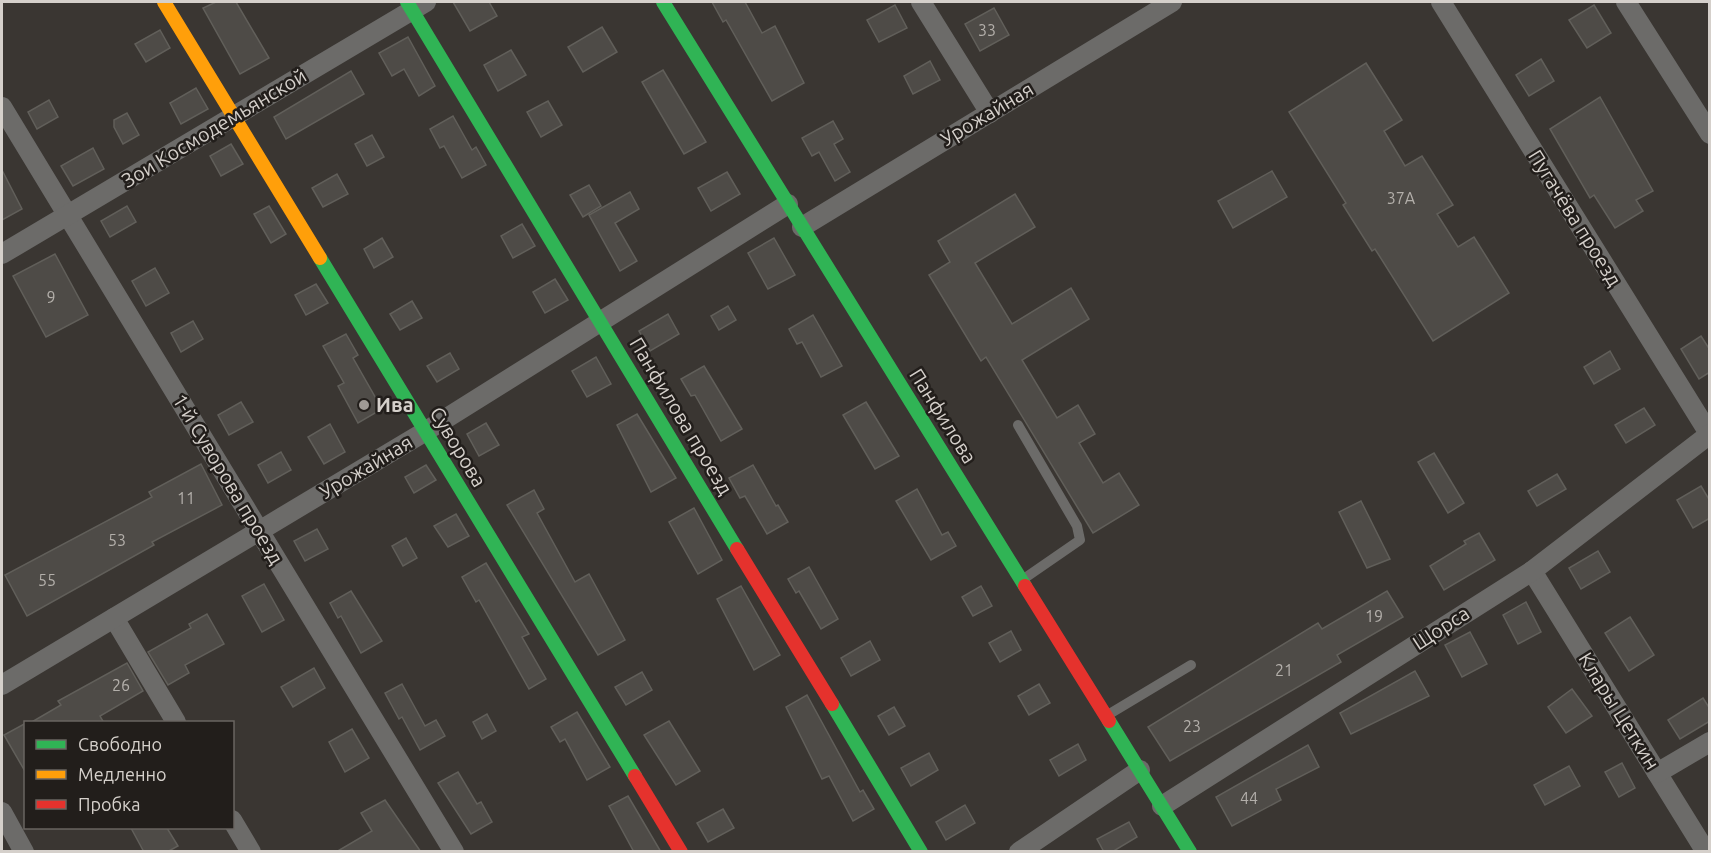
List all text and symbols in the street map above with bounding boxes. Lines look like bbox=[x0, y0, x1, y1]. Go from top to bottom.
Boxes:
house number: 33 bbox=[978, 21, 996, 39]
street label: Зои Космодемьянской bbox=[117, 63, 310, 192]
street label: Урожайная bbox=[936, 77, 1037, 150]
street label: Пугачёва проезд bbox=[1524, 145, 1627, 290]
house number: 37А bbox=[1387, 189, 1416, 207]
house number: 9 bbox=[46, 288, 56, 306]
street label: Панфилова проезд bbox=[625, 333, 738, 499]
street label: Панфилова bbox=[905, 364, 982, 467]
street label: 1-й Суворова проезд bbox=[168, 389, 289, 568]
place label: Ива bbox=[376, 393, 414, 416]
marker: Ива bbox=[357, 398, 371, 412]
street label: Суворова bbox=[426, 403, 491, 491]
street label: Урожайная bbox=[315, 430, 416, 503]
house number: 11 bbox=[177, 489, 195, 507]
house number: 53 bbox=[108, 531, 126, 549]
house number: 55 bbox=[38, 571, 56, 589]
street label: Щорса bbox=[1408, 601, 1473, 654]
house number: 19 bbox=[1365, 607, 1383, 625]
street label: Клары Цеткин bbox=[1574, 648, 1665, 773]
house number: 21 bbox=[1275, 661, 1293, 679]
house number: 26 bbox=[112, 676, 130, 694]
house number: 23 bbox=[1183, 717, 1201, 735]
legend bbox=[24, 721, 234, 829]
text: Свободно bbox=[78, 734, 162, 754]
text: Медленно bbox=[78, 764, 167, 784]
house number: 44 bbox=[1240, 789, 1258, 807]
text: Пробка bbox=[78, 794, 141, 814]

